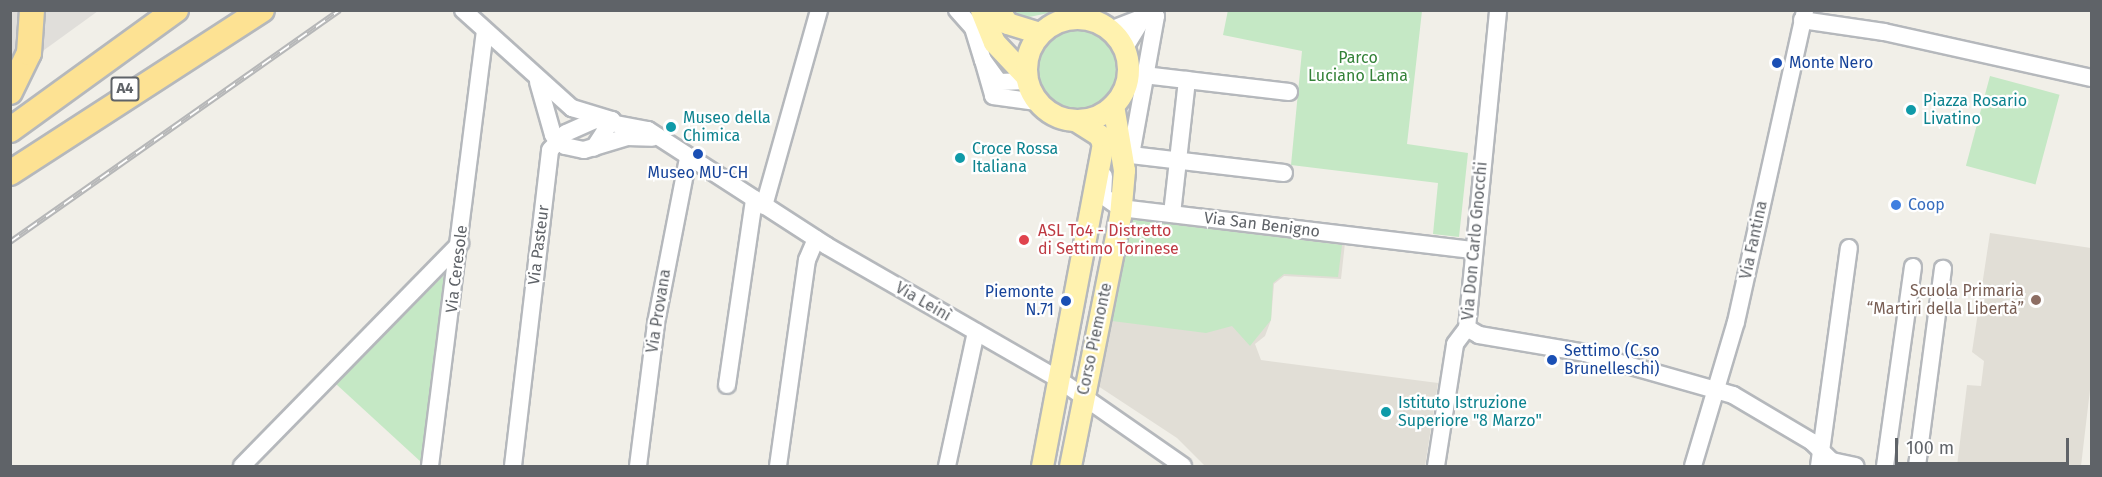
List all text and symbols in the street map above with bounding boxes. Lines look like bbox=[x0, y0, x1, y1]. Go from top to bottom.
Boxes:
park label: Parco Luciano Lama bbox=[1308, 48, 1408, 86]
place label: Monte Nero bbox=[1789, 53, 1873, 73]
marker: Monte Nero bbox=[1770, 56, 1784, 70]
road number: A4 bbox=[110, 77, 140, 101]
place label: Piazza Rosario Livatino bbox=[1923, 91, 2027, 129]
marker: Piazza Rosario Livatino bbox=[1904, 103, 1918, 117]
place label: Museo della Chimica bbox=[683, 108, 771, 146]
marker: Museo della Chimica bbox=[664, 120, 678, 134]
place label: Croce Rossa Italiana bbox=[972, 139, 1058, 177]
marker: Museo MU-CH bbox=[691, 147, 705, 161]
marker: Croce Rossa Italiana bbox=[953, 151, 967, 165]
street label: Via Don Carlo Gnocchi bbox=[1459, 161, 1491, 321]
place label: Museo MU-CH bbox=[648, 163, 748, 183]
place label: Coop bbox=[1908, 195, 1945, 215]
marker: Coop bbox=[1889, 198, 1903, 212]
street label: Via Fantina bbox=[1736, 199, 1772, 281]
street label: Via Pasteur bbox=[525, 204, 553, 286]
street label: Via San Benigno bbox=[1203, 208, 1321, 242]
place label: ASL To4 - Distretto di Settimo Torinese bbox=[1038, 221, 1179, 259]
street label: Via Ceresole bbox=[442, 224, 472, 314]
marker: ASL To4 - Distretto di Settimo Torinese bbox=[1015, 231, 1033, 249]
street label: Via Provana bbox=[643, 268, 675, 354]
street label: Via Leinì bbox=[892, 278, 954, 326]
street label: Corso Piemonte bbox=[1074, 281, 1116, 397]
place label: Scuola Primaria “Martiri della Libertà” bbox=[1867, 281, 2024, 319]
place label: Piemonte N.71 bbox=[985, 282, 1054, 320]
marker: Scuola Primaria “Martiri della Libertà” bbox=[2029, 293, 2043, 307]
marker: Piemonte N.71 bbox=[1059, 294, 1073, 308]
place label: Settimo (C.so Brunelleschi) bbox=[1564, 341, 1660, 379]
marker: Settimo (C.so Brunelleschi) bbox=[1545, 353, 1559, 367]
place label: Istituto Istruzione Superiore "8 Marzo" bbox=[1398, 393, 1542, 431]
marker: Istituto Istruzione Superiore "8 Marzo" bbox=[1379, 405, 1393, 419]
scale bar bbox=[1898, 426, 2072, 464]
text: 100 m bbox=[1906, 437, 1954, 459]

